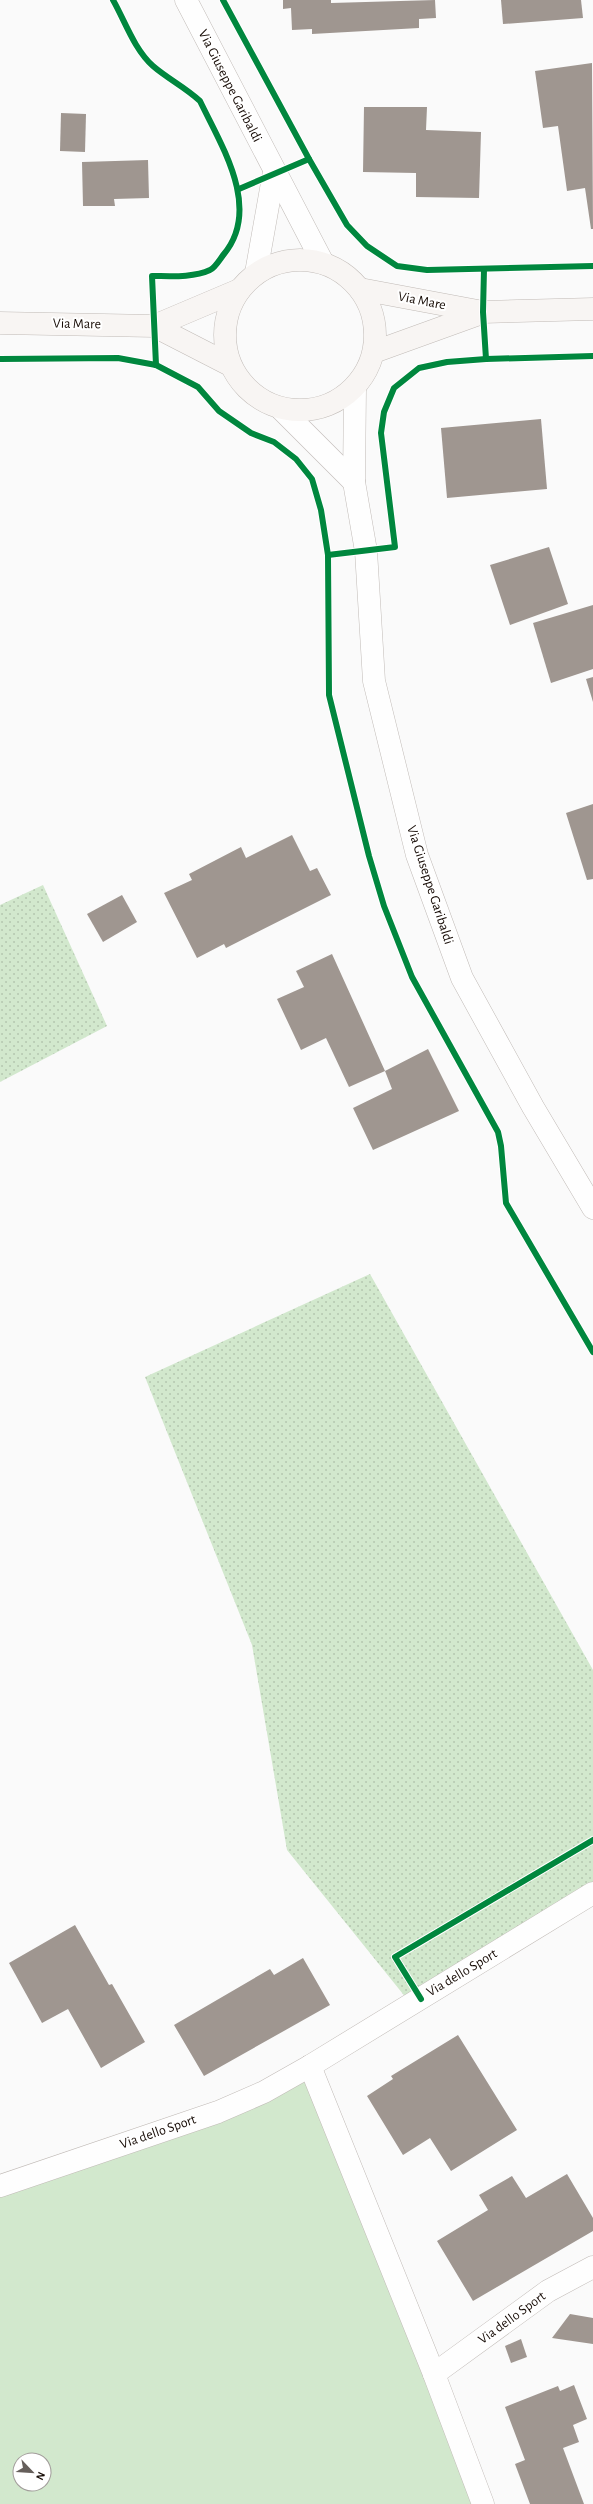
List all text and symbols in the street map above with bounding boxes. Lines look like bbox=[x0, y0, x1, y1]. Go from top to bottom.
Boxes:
street label: Via Giuseppe Garibaldi bbox=[196, 28, 264, 144]
street label: Via Mare bbox=[397, 290, 447, 312]
street label: Via Mare bbox=[53, 317, 101, 331]
street label: Via Giuseppe Garibaldi bbox=[404, 824, 456, 946]
street label: Via dello Sport bbox=[424, 1946, 500, 1999]
street label: Via dello Sport bbox=[118, 2112, 198, 2152]
street label: Via dello Sport bbox=[476, 2289, 549, 2347]
north arrow bbox=[12, 2452, 52, 2492]
text: N bbox=[34, 2470, 47, 2482]

